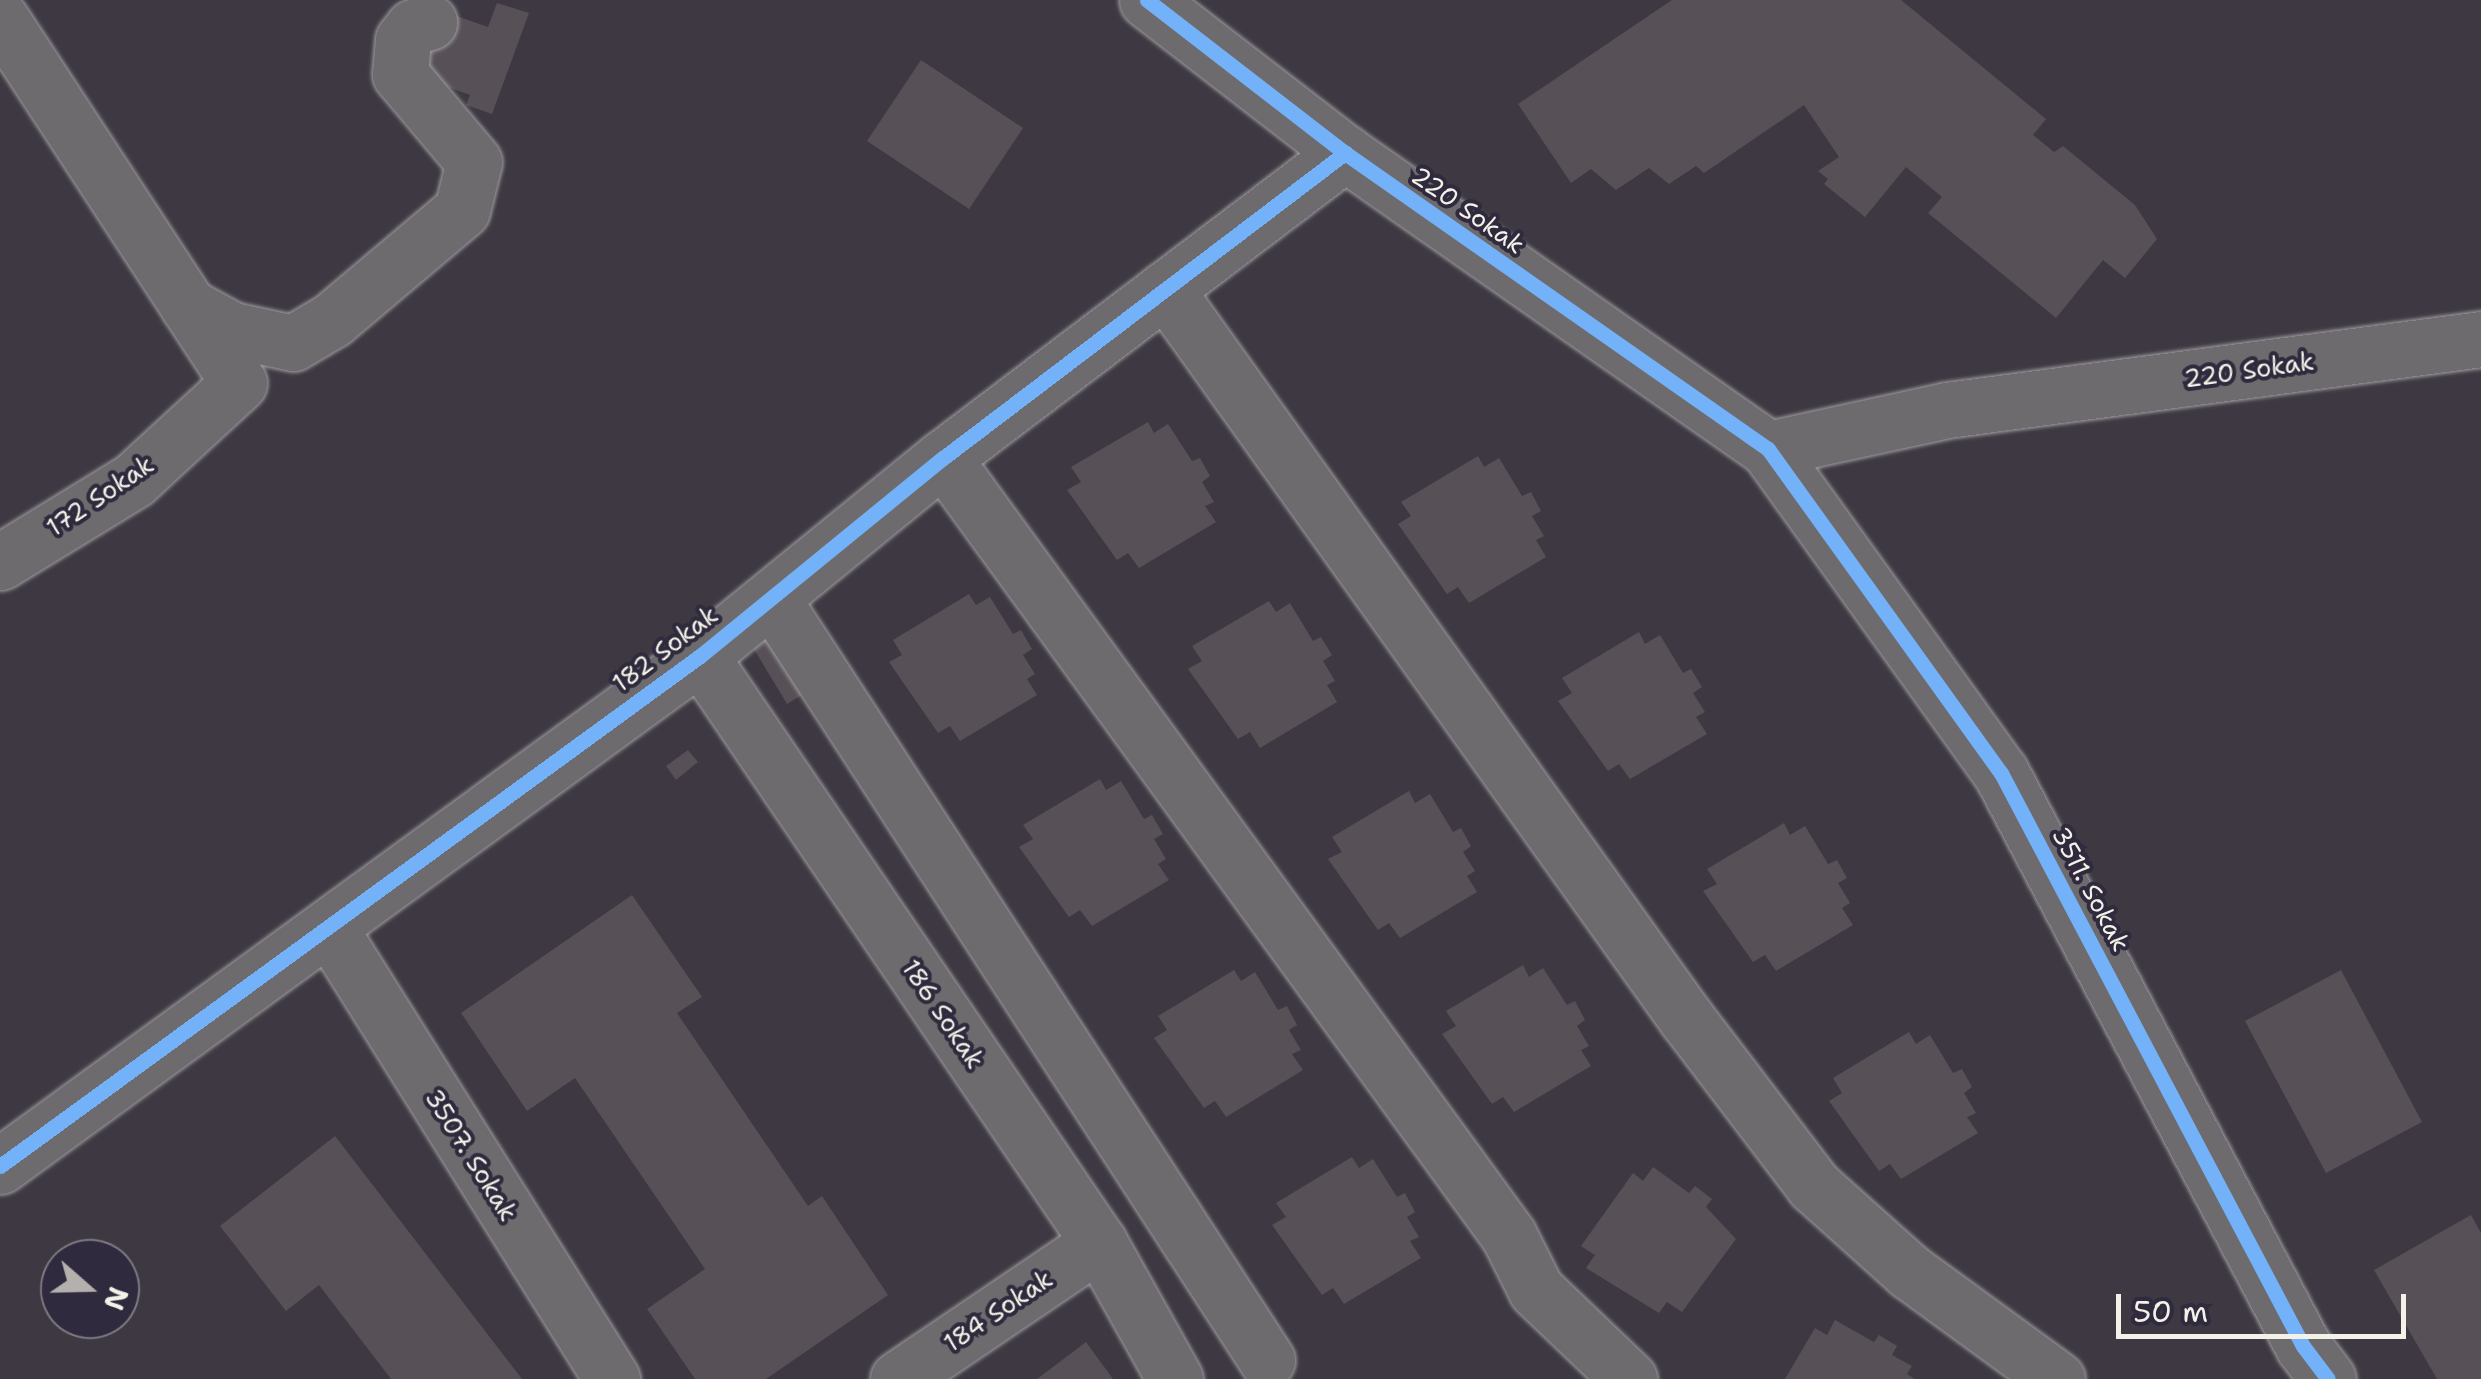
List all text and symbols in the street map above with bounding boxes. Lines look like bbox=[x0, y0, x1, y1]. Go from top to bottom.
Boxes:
street label: 220 Sokak bbox=[1406, 160, 1530, 260]
street label: 220 Sokak bbox=[2182, 346, 2316, 394]
street label: 172 Sokak bbox=[41, 449, 159, 543]
street label: 182 Sokak bbox=[606, 600, 724, 698]
street label: 3511. Sokak bbox=[2046, 822, 2136, 956]
street label: 186 Sokak bbox=[896, 954, 990, 1074]
street label: 3507. Sokak bbox=[419, 1084, 523, 1226]
north arrow bbox=[40, 1239, 140, 1339]
street label: 184 Sokak bbox=[938, 1264, 1058, 1358]
scale bar bbox=[2121, 1274, 2411, 1336]
text: N bbox=[95, 1282, 138, 1315]
text: 50 m bbox=[2133, 1291, 2208, 1332]

